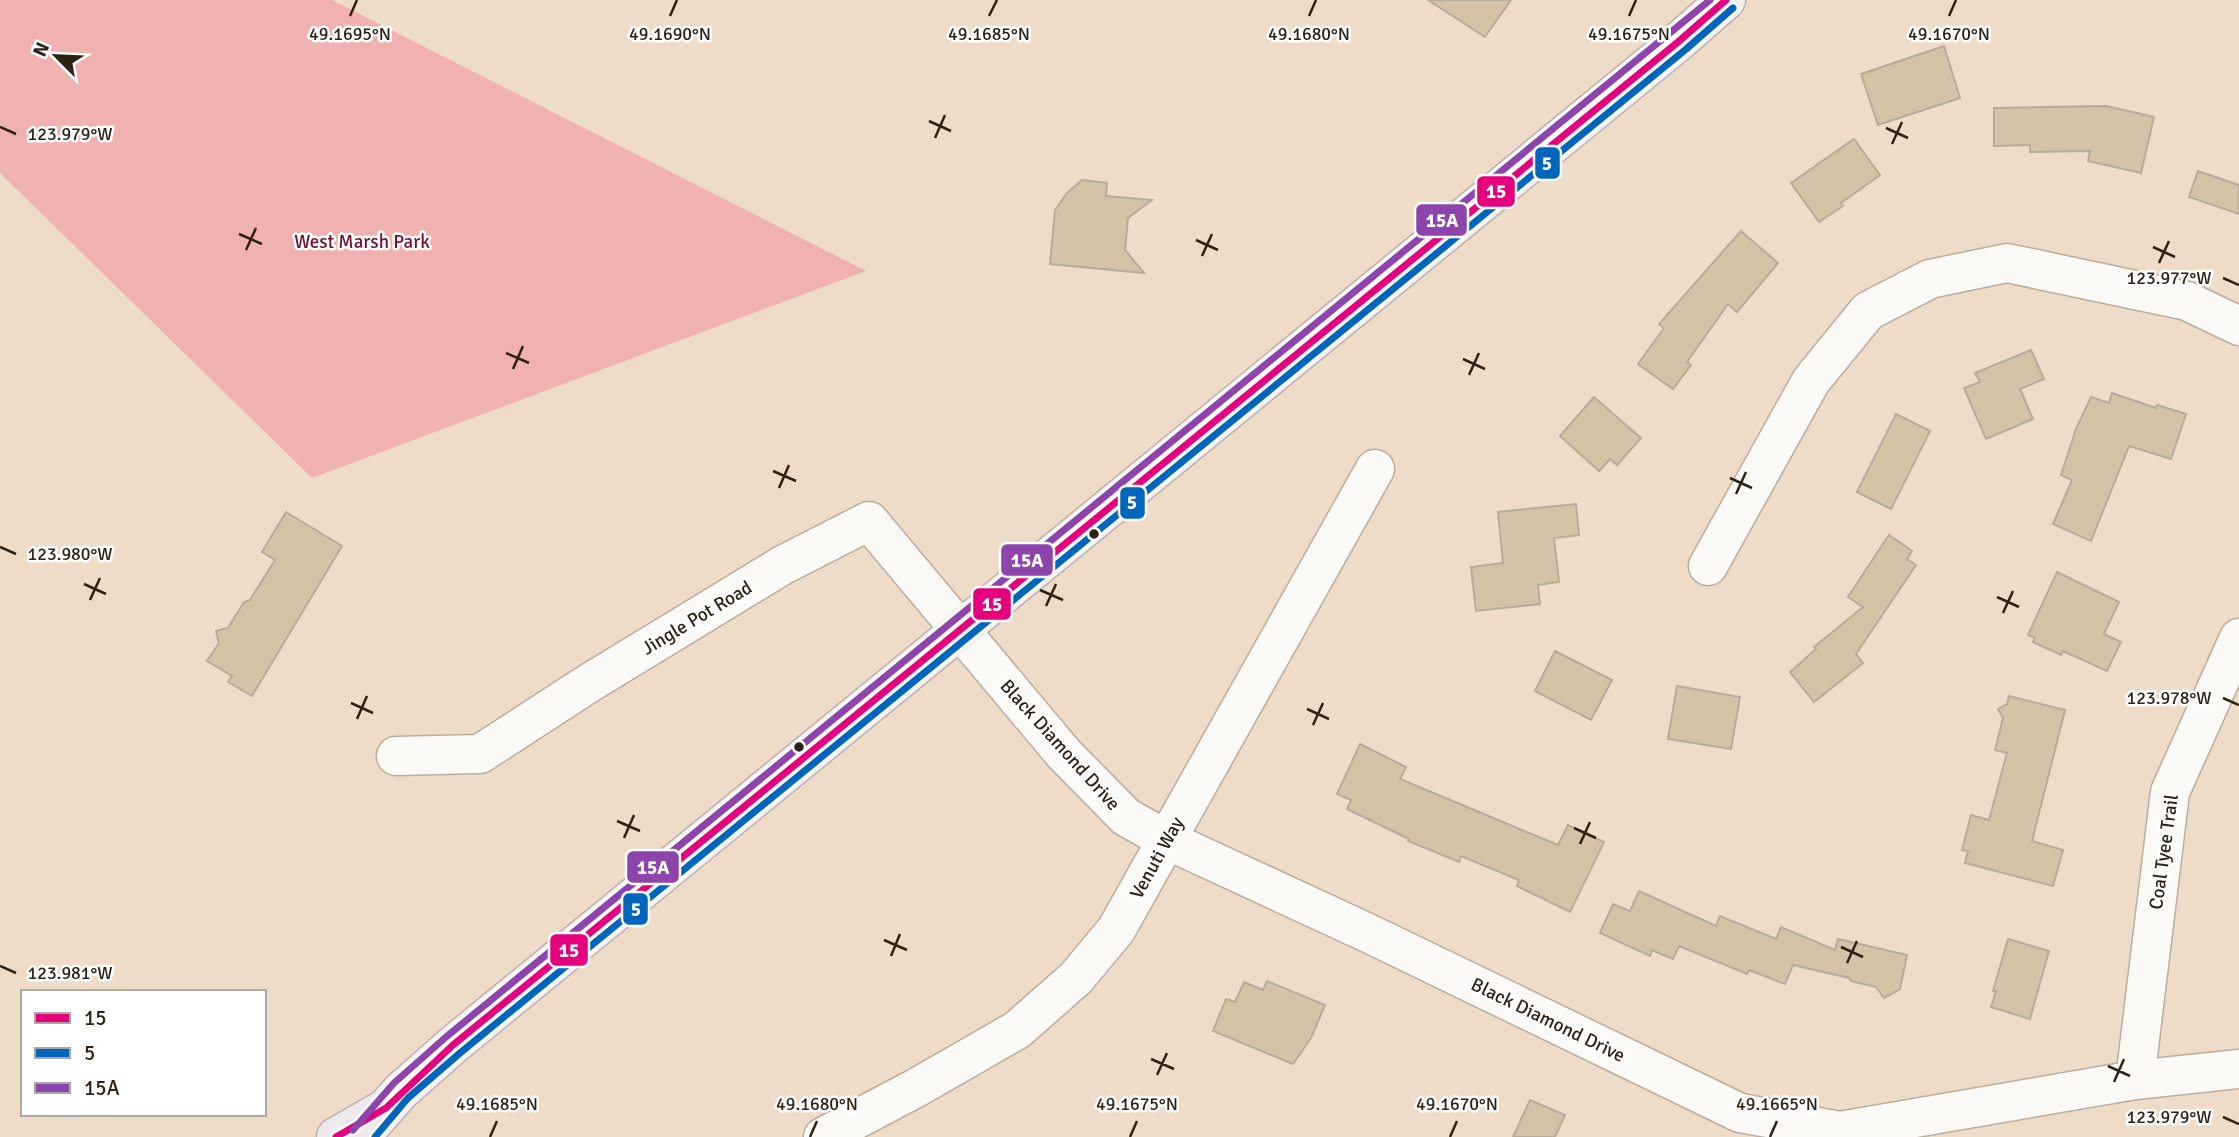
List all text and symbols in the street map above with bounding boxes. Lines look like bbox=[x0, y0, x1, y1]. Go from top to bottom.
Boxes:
north arrow bbox=[21, 21, 91, 91]
text: 49.1695°N bbox=[309, 23, 391, 45]
text: 49.1690°N bbox=[629, 23, 711, 45]
text: 49.1685°N bbox=[948, 23, 1030, 45]
text: 49.1680°N bbox=[1268, 23, 1350, 45]
text: 49.1675°N bbox=[1588, 23, 1670, 45]
text: 49.1670°N bbox=[1908, 23, 1990, 45]
text: N bbox=[28, 39, 55, 60]
text: 123.979°W bbox=[27, 123, 113, 145]
line badge: 5 bbox=[1534, 146, 1561, 180]
text: 5 bbox=[1542, 152, 1552, 176]
line badge: 15 bbox=[1476, 175, 1516, 208]
text: 15 bbox=[1486, 180, 1506, 204]
line badge: 15A bbox=[1415, 203, 1468, 237]
text: 15A bbox=[1426, 209, 1458, 233]
park label: West Marsh Park bbox=[294, 230, 430, 254]
text: 123.977°W bbox=[2126, 267, 2212, 289]
line badge: 5 bbox=[1119, 486, 1146, 520]
text: 5 bbox=[1127, 491, 1137, 515]
unlabelled marker bbox=[1087, 527, 1101, 541]
text: 123.980°W bbox=[27, 543, 113, 565]
line badge: 15A bbox=[1000, 543, 1054, 577]
text: 15A bbox=[1011, 549, 1043, 573]
street label: Jingle Pot Road bbox=[637, 576, 757, 660]
line badge: 15 bbox=[972, 587, 1012, 621]
text: 15 bbox=[982, 593, 1002, 617]
street label: Black Diamond Drive bbox=[995, 674, 1125, 816]
text: 123.978°W bbox=[2126, 687, 2212, 709]
unlabelled marker bbox=[792, 740, 806, 754]
street label: Coal Tyee Trail bbox=[2144, 793, 2184, 911]
street label: Venuti Way bbox=[1125, 813, 1189, 903]
line badge: 15A bbox=[626, 850, 680, 884]
text: 15A bbox=[637, 856, 669, 880]
line badge: 5 bbox=[622, 892, 649, 926]
text: 5 bbox=[631, 898, 641, 922]
line badge: 15 bbox=[549, 933, 589, 967]
text: 15 bbox=[559, 939, 579, 963]
text: 123.981°W bbox=[27, 962, 113, 984]
street label: Black Diamond Drive bbox=[1467, 972, 1629, 1068]
legend bbox=[21, 990, 266, 1116]
text: 15 bbox=[84, 1005, 107, 1031]
text: 5 bbox=[84, 1040, 95, 1066]
text: 15A bbox=[84, 1075, 120, 1101]
text: 49.1685°N bbox=[456, 1093, 538, 1115]
text: 49.1680°N bbox=[776, 1093, 858, 1115]
text: 49.1675°N bbox=[1096, 1093, 1178, 1115]
text: 49.1670°N bbox=[1416, 1093, 1498, 1115]
text: 49.1665°N bbox=[1736, 1093, 1818, 1115]
text: 123.979°W bbox=[2126, 1106, 2212, 1128]

